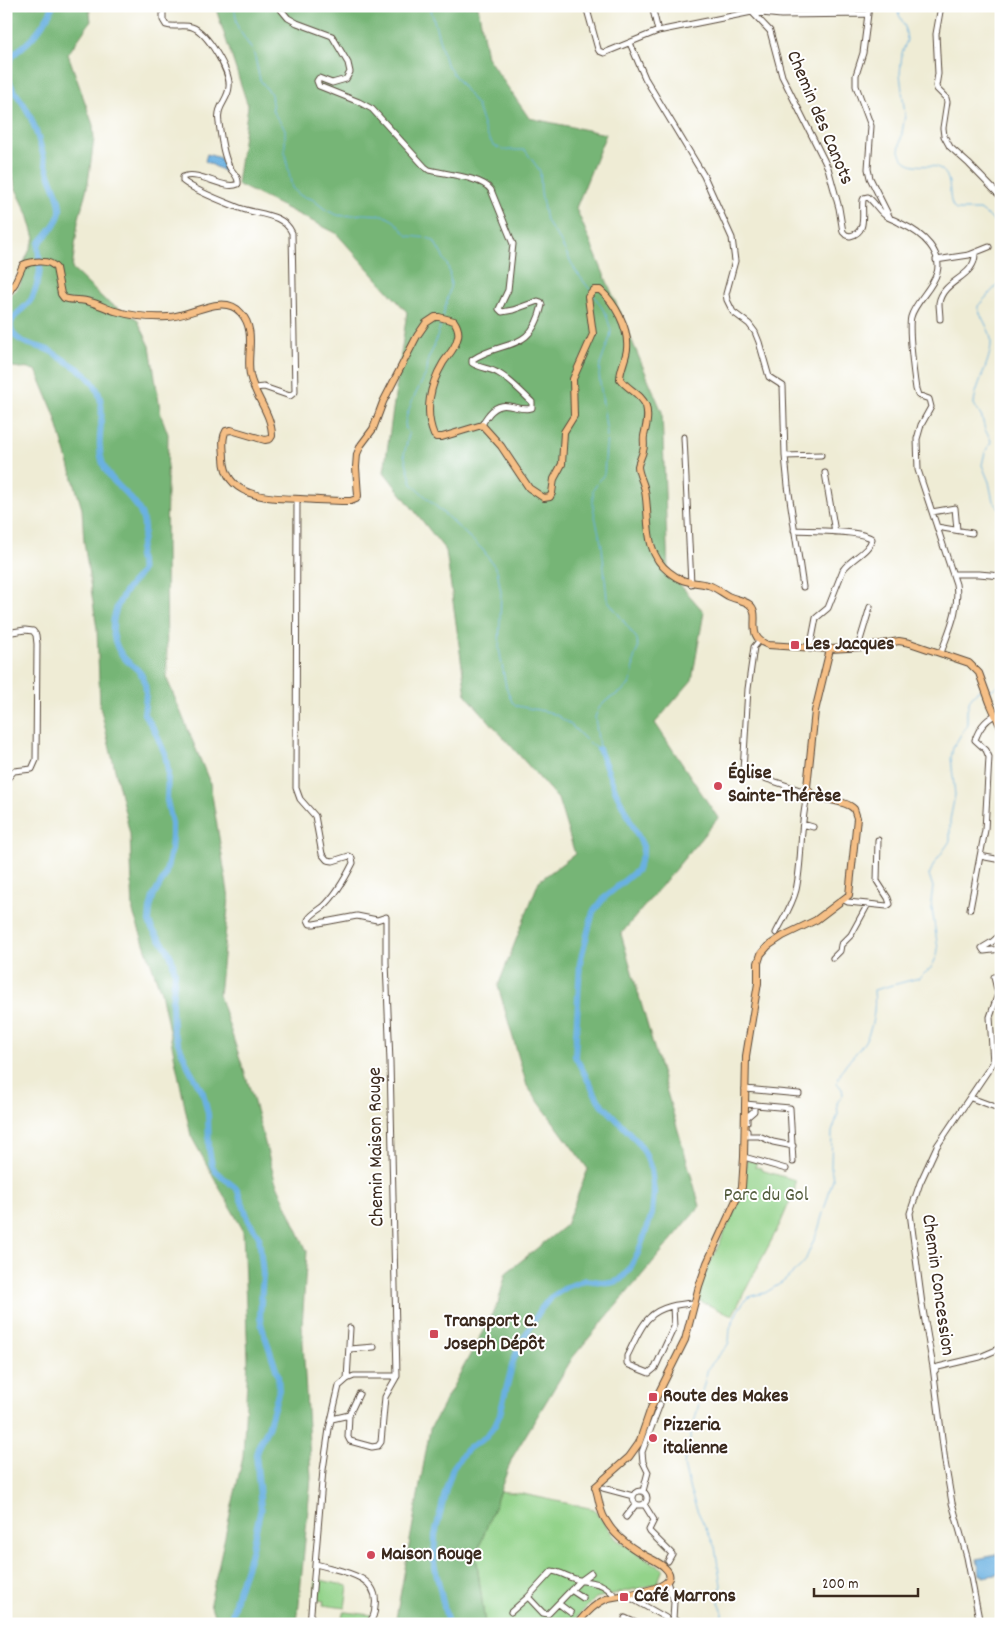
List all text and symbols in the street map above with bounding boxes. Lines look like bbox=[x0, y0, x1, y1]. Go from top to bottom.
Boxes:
street label: Chemin des Canots bbox=[778, 47, 860, 189]
place label: Les Jacques bbox=[805, 631, 894, 659]
marker: Les Jacques bbox=[789, 639, 801, 651]
place label: Église Sainte-Thérèse bbox=[728, 760, 841, 811]
marker: Église Sainte-Thérèse bbox=[712, 780, 724, 792]
street label: Chemin Maison Rouge bbox=[362, 1067, 392, 1227]
park label: Parc du Gol bbox=[724, 1182, 809, 1210]
street label: Chemin Concession bbox=[913, 1212, 961, 1358]
place label: Transport C. Joseph Dépôt bbox=[444, 1308, 545, 1359]
marker: Transport C. Joseph Dépôt bbox=[428, 1328, 440, 1340]
place label: Route des Makes bbox=[663, 1383, 789, 1411]
marker: Route des Makes bbox=[647, 1391, 659, 1403]
place label: Pizzeria italienne bbox=[663, 1412, 728, 1463]
marker: Pizzeria italienne bbox=[647, 1432, 659, 1444]
place label: Maison Rouge bbox=[381, 1541, 482, 1569]
marker: Maison Rouge bbox=[365, 1549, 377, 1561]
scale bar bbox=[814, 1565, 918, 1597]
text: 200 m bbox=[822, 1574, 859, 1596]
place label: Café Marrons bbox=[634, 1583, 736, 1611]
marker: Café Marrons bbox=[618, 1591, 630, 1603]

